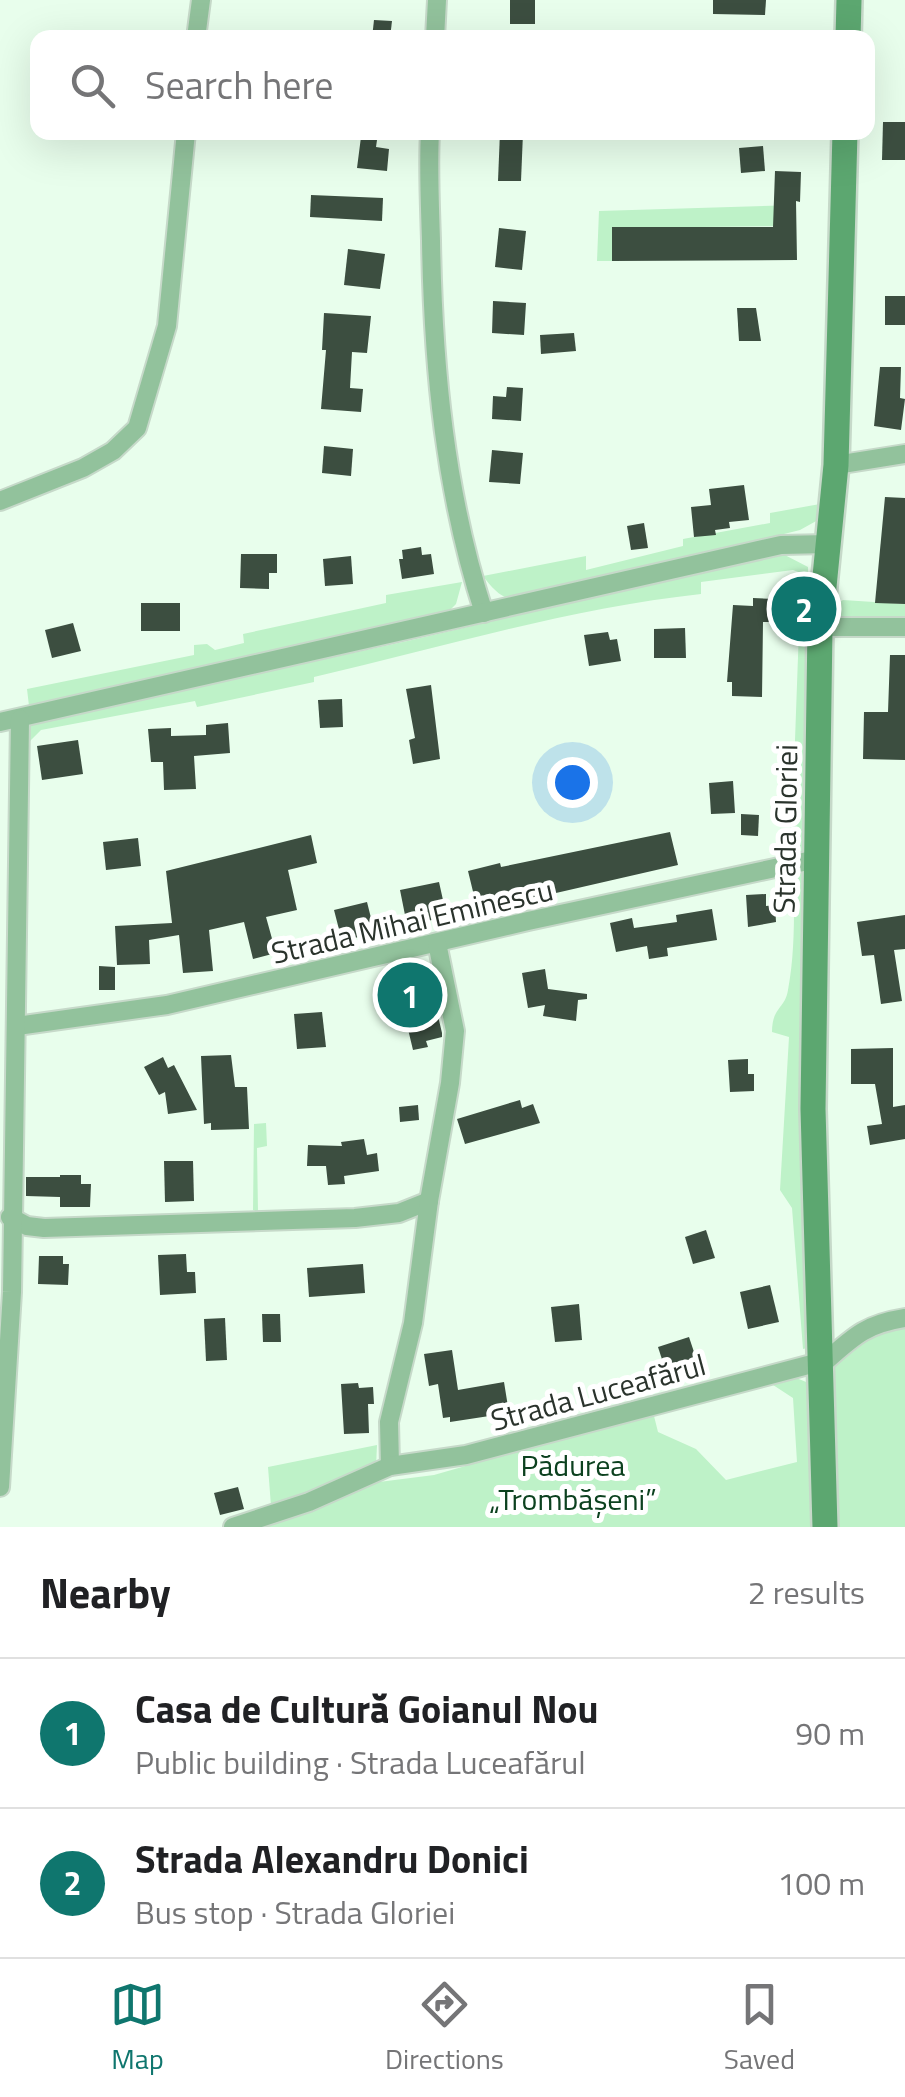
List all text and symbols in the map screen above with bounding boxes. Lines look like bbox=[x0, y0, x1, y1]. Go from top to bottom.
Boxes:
search box bbox=[30, 30, 875, 140]
text: Search here bbox=[145, 56, 333, 114]
icon: search bbox=[65, 58, 120, 113]
pin: 2 bbox=[772, 572, 836, 646]
street label: Strada Gloriei bbox=[761, 744, 809, 914]
your location bbox=[547, 757, 598, 808]
street label: Strada Mihai Eminescu bbox=[267, 866, 557, 976]
pin: 1 bbox=[378, 958, 442, 1032]
street label: Strada Luceafărul bbox=[485, 1341, 711, 1443]
park label: Pădurea „Trombășeni” bbox=[489, 1442, 657, 1522]
text: Nearby bbox=[40, 1560, 171, 1624]
text: 2 results bbox=[748, 1568, 865, 1616]
text: Casa de Cultură Goianul Nou bbox=[135, 1680, 599, 1738]
text: 1 bbox=[64, 1709, 81, 1757]
text: 90 m bbox=[795, 1709, 865, 1757]
text: Public building · Strada Luceafărul bbox=[135, 1738, 586, 1786]
text: Strada Alexandru Donici bbox=[135, 1830, 529, 1888]
text: 2 bbox=[64, 1859, 81, 1907]
text: 100 m bbox=[777, 1859, 865, 1907]
text: Bus stop · Strada Gloriei bbox=[135, 1888, 455, 1936]
tab: Map bbox=[110, 1977, 165, 2080]
tab: Directions bbox=[385, 1977, 504, 2080]
tab: Saved bbox=[724, 1977, 795, 2080]

